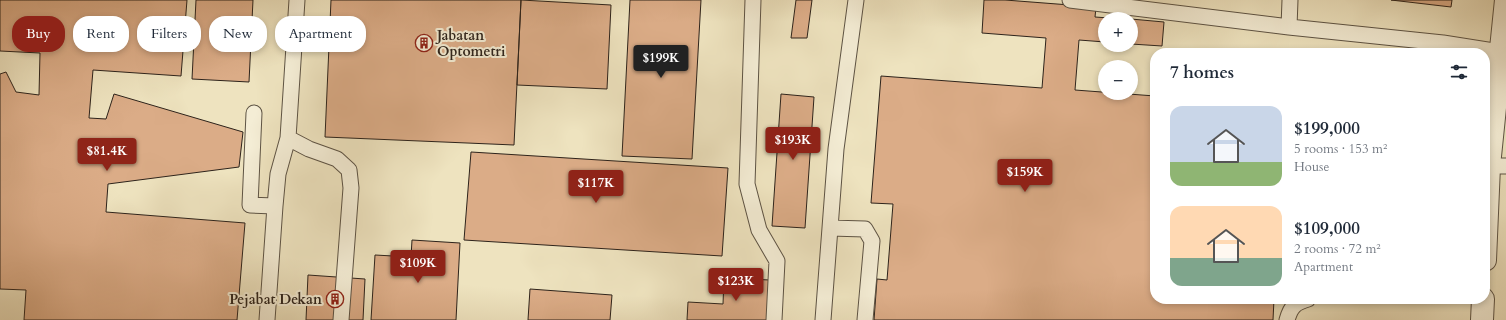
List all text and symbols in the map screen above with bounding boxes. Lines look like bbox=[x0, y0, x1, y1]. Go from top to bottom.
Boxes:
map controls bbox=[1098, 12, 1138, 100]
button: + bbox=[1098, 12, 1138, 52]
chip: Buy bbox=[12, 16, 65, 52]
chip: Rent bbox=[73, 16, 129, 52]
chip: Filters bbox=[137, 16, 201, 52]
chip: New bbox=[209, 16, 267, 52]
chip: Apartment bbox=[275, 16, 366, 52]
place label: Jabatan Optometri bbox=[435, 26, 506, 61]
building icon: Jabatan Optometri bbox=[414, 33, 434, 53]
pin: $199K bbox=[633, 45, 689, 79]
text: $199K bbox=[642, 49, 680, 67]
button: − bbox=[1098, 60, 1138, 100]
text: 7 homes bbox=[1170, 61, 1234, 84]
icon: filters bbox=[1448, 61, 1470, 83]
text: $199,000 bbox=[1294, 117, 1360, 140]
icon: home bbox=[1202, 122, 1250, 170]
pin: $193K bbox=[765, 127, 821, 161]
text: $193K bbox=[774, 131, 812, 149]
pin: $81.4K bbox=[74, 138, 140, 172]
text: 5 rooms · 153 m² bbox=[1294, 140, 1387, 158]
text: $81.4K bbox=[87, 142, 127, 160]
text: House bbox=[1294, 158, 1329, 176]
pin: $159K bbox=[997, 159, 1053, 193]
text: $159K bbox=[1006, 163, 1044, 181]
pin: $117K bbox=[568, 170, 624, 204]
text: $117K bbox=[577, 174, 615, 192]
text: $109,000 bbox=[1294, 217, 1360, 240]
icon: home bbox=[1202, 222, 1250, 270]
text: 2 rooms · 72 m² bbox=[1294, 240, 1381, 258]
pin: $109K bbox=[390, 250, 446, 284]
text: $109K bbox=[399, 254, 437, 272]
text: Apartment bbox=[1294, 258, 1353, 276]
pin: $123K bbox=[708, 268, 764, 302]
text: $123K bbox=[717, 272, 755, 290]
building icon: Pejabat Dekan bbox=[325, 289, 345, 309]
place label: Pejabat Dekan bbox=[229, 290, 322, 309]

